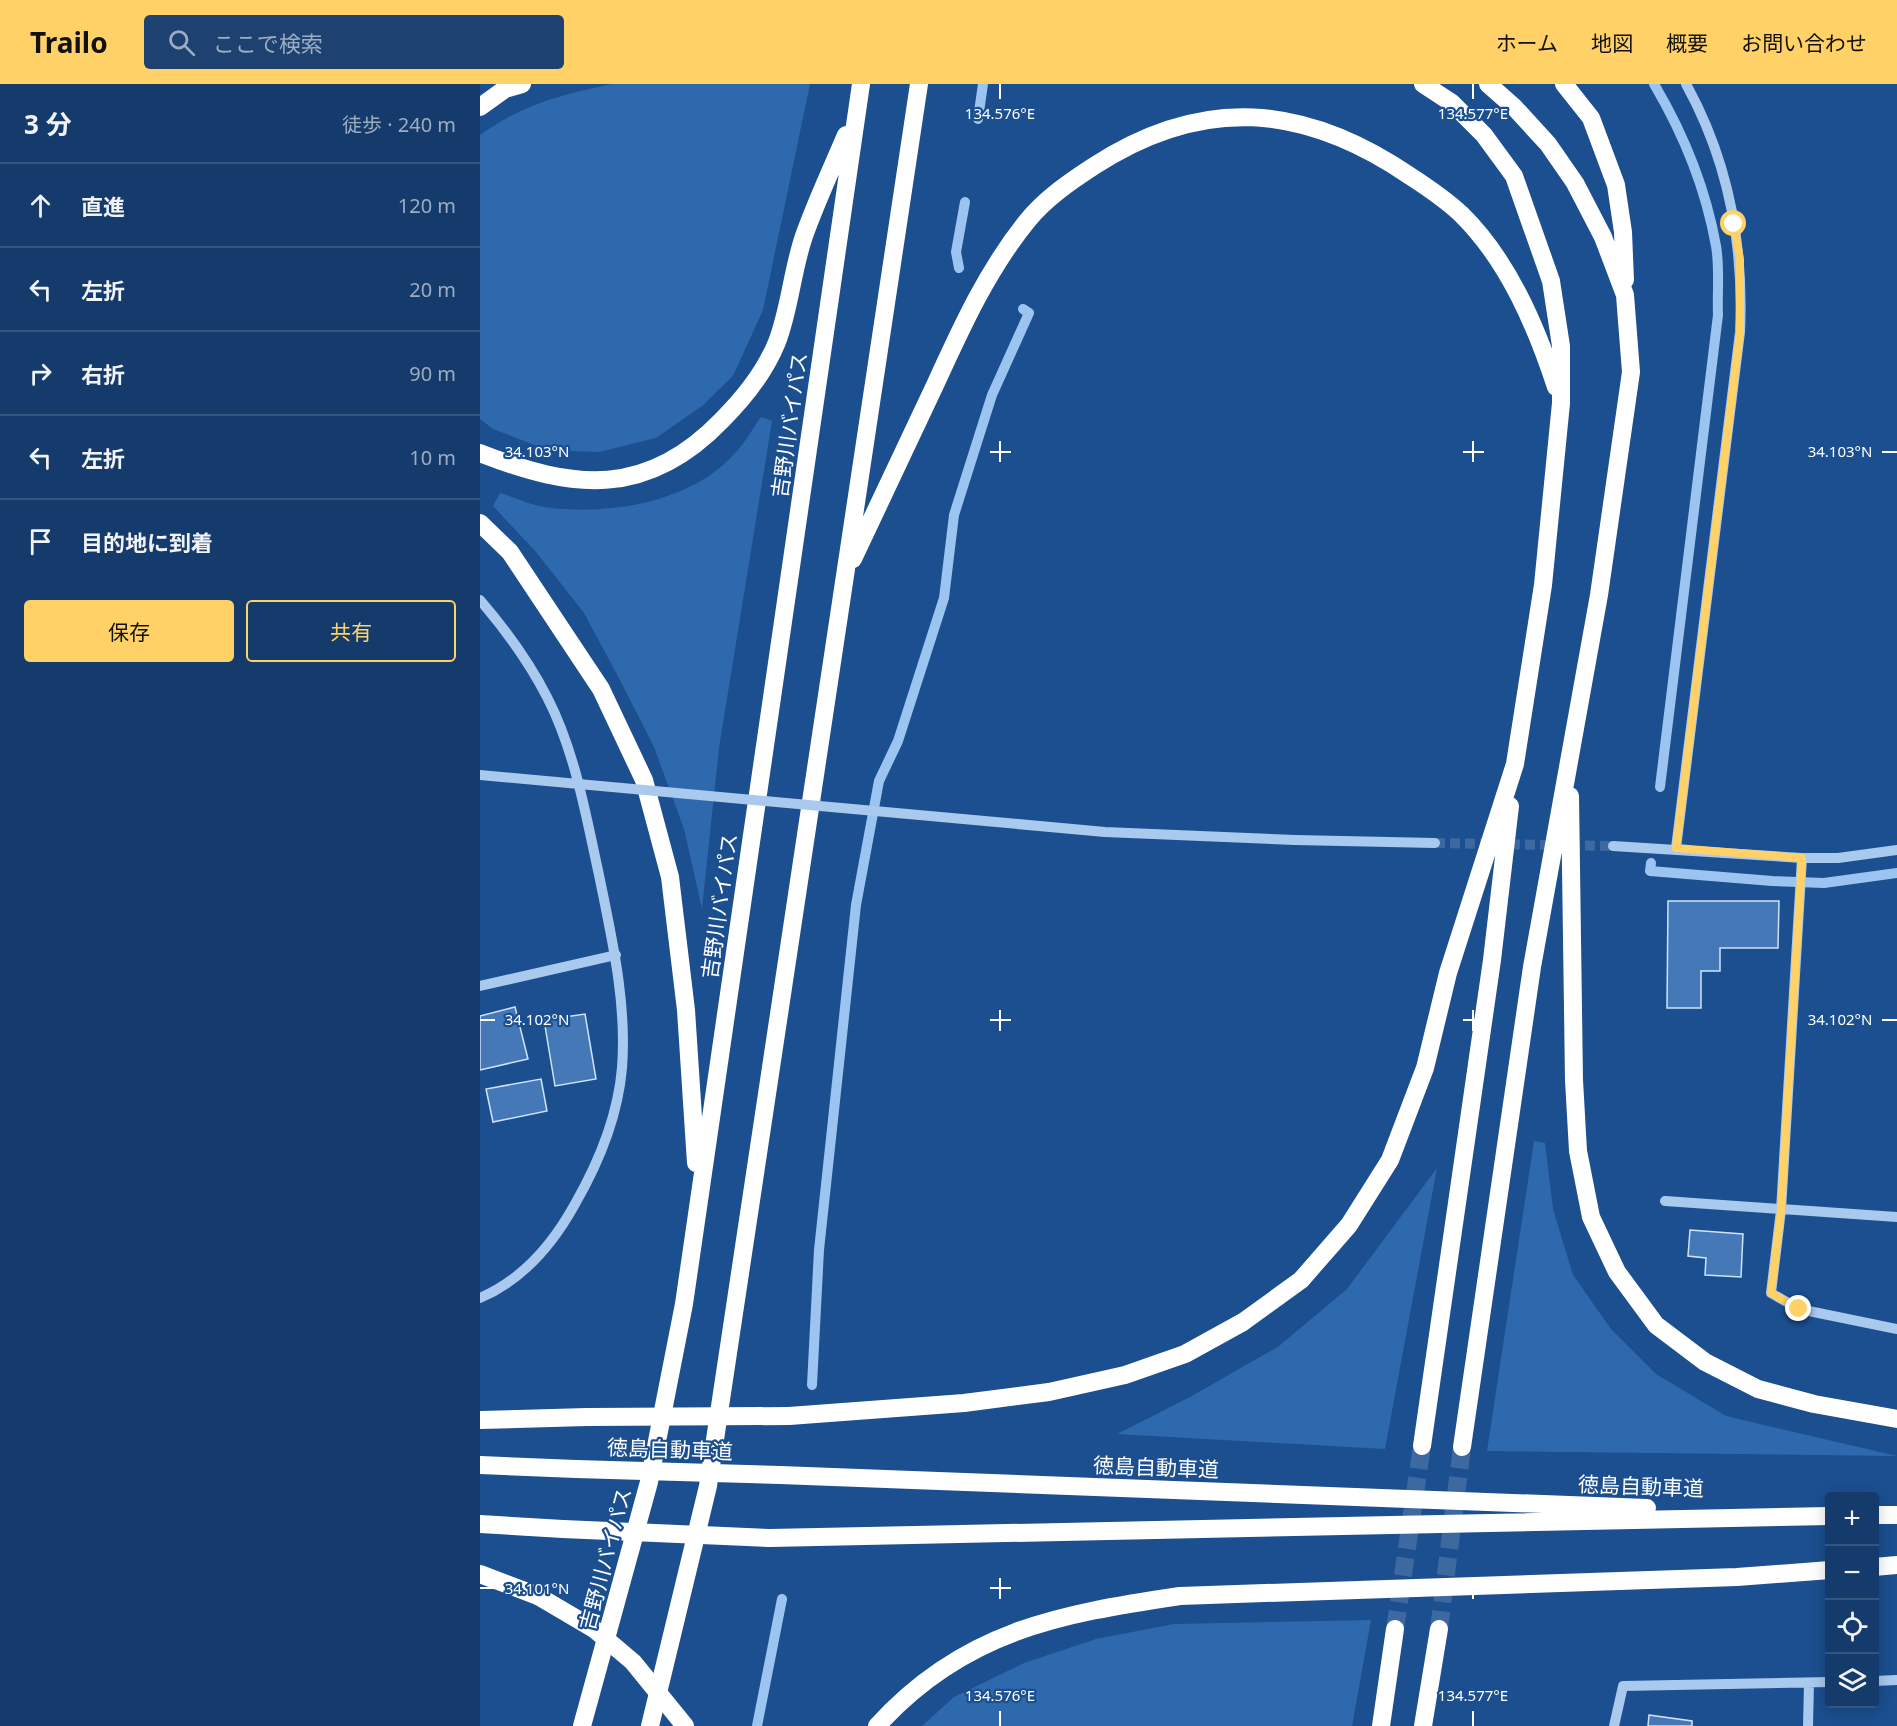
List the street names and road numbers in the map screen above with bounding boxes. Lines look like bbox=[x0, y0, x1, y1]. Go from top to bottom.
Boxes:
street label: 吉野川バイパス bbox=[765, 350, 813, 500]
street label: 吉野川バイパス bbox=[695, 831, 743, 981]
street label: 徳島自動車道 bbox=[607, 1433, 733, 1465]
street label: 徳島自動車道 bbox=[1093, 1451, 1219, 1483]
street label: 徳島自動車道 bbox=[1578, 1470, 1704, 1502]
street label: 吉野川バイパス bbox=[573, 1485, 637, 1633]

